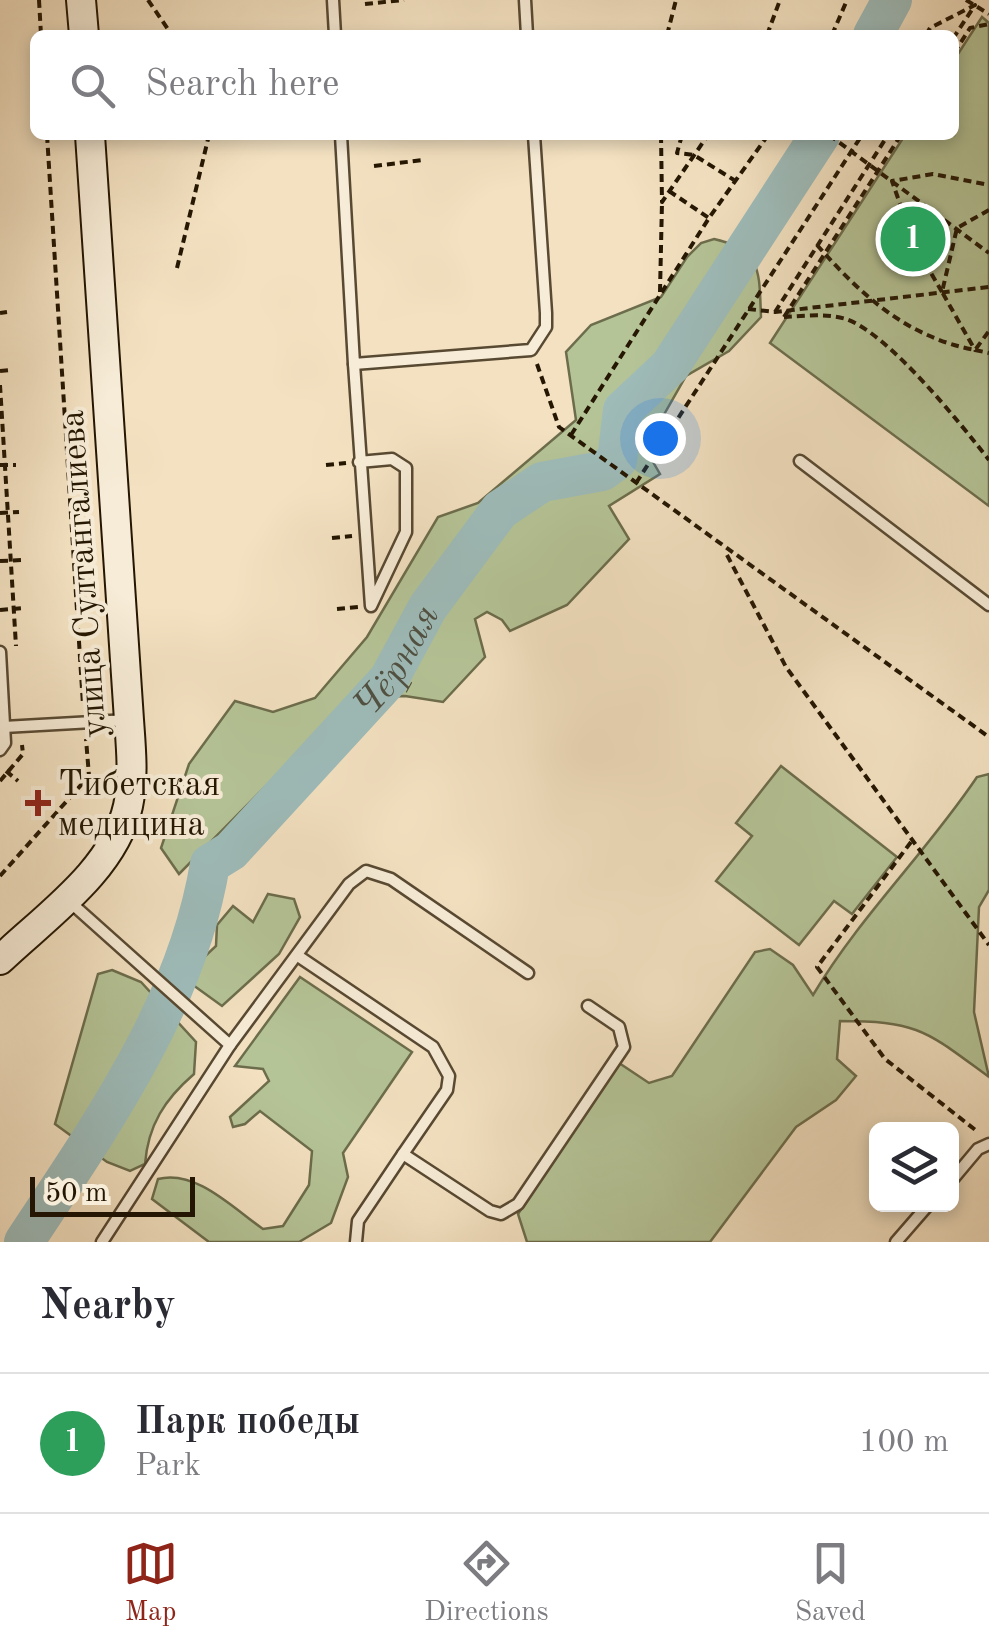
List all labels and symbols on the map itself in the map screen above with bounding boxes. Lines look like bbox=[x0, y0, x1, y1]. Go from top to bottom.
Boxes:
pin: 1 bbox=[880, 202, 946, 276]
street label: улица Султангалиева bbox=[56, 409, 113, 739]
your location bbox=[635, 413, 686, 464]
water label: Чёрная bbox=[347, 599, 447, 726]
place label: Тибетская медицина bbox=[58, 768, 220, 843]
marker: Тибетская медицина bbox=[27, 792, 49, 814]
scale bar bbox=[30, 1172, 195, 1216]

